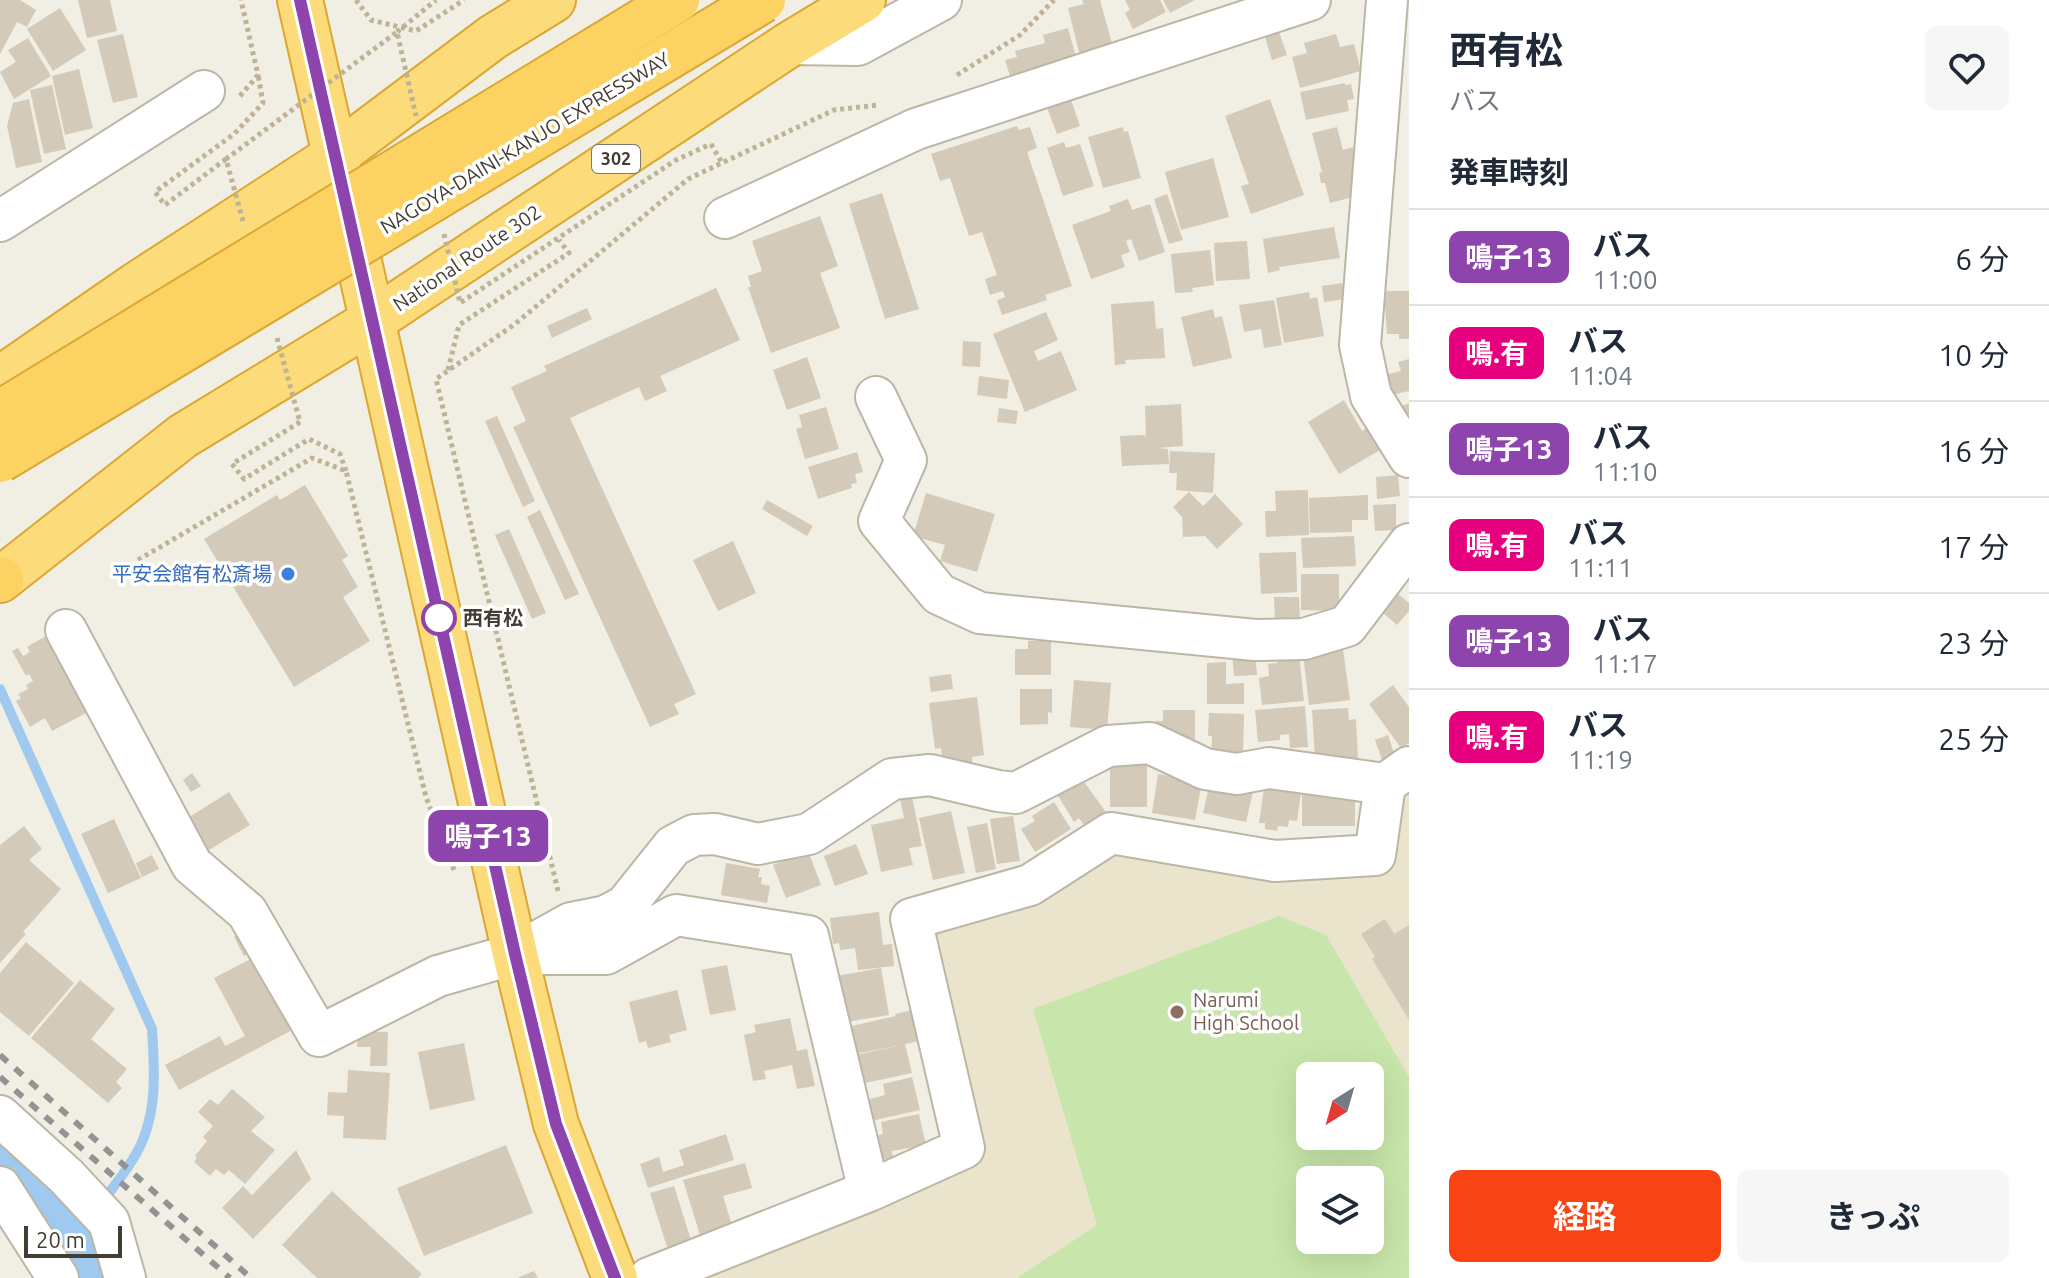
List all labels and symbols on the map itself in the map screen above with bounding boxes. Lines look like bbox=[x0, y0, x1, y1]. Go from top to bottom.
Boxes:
street label: NAGOYA-DAINI-KANJO EXPRESSWAY bbox=[376, 47, 674, 238]
road number: 302 bbox=[592, 145, 640, 173]
street label: National Route 302 bbox=[388, 200, 545, 316]
place label: 平安会館有松斎場 bbox=[112, 562, 272, 585]
marker: 平安会館有松斎場 bbox=[279, 565, 297, 583]
marker: 西有松 bbox=[422, 601, 456, 635]
place label: 西有松 bbox=[463, 606, 523, 629]
line badge: 鳴子13 bbox=[432, 810, 544, 862]
place label: Narumi High School bbox=[1193, 988, 1299, 1034]
marker: Narumi High School bbox=[1168, 1003, 1186, 1021]
north arrow bbox=[1296, 1062, 1384, 1150]
scale bar bbox=[24, 1222, 122, 1258]

